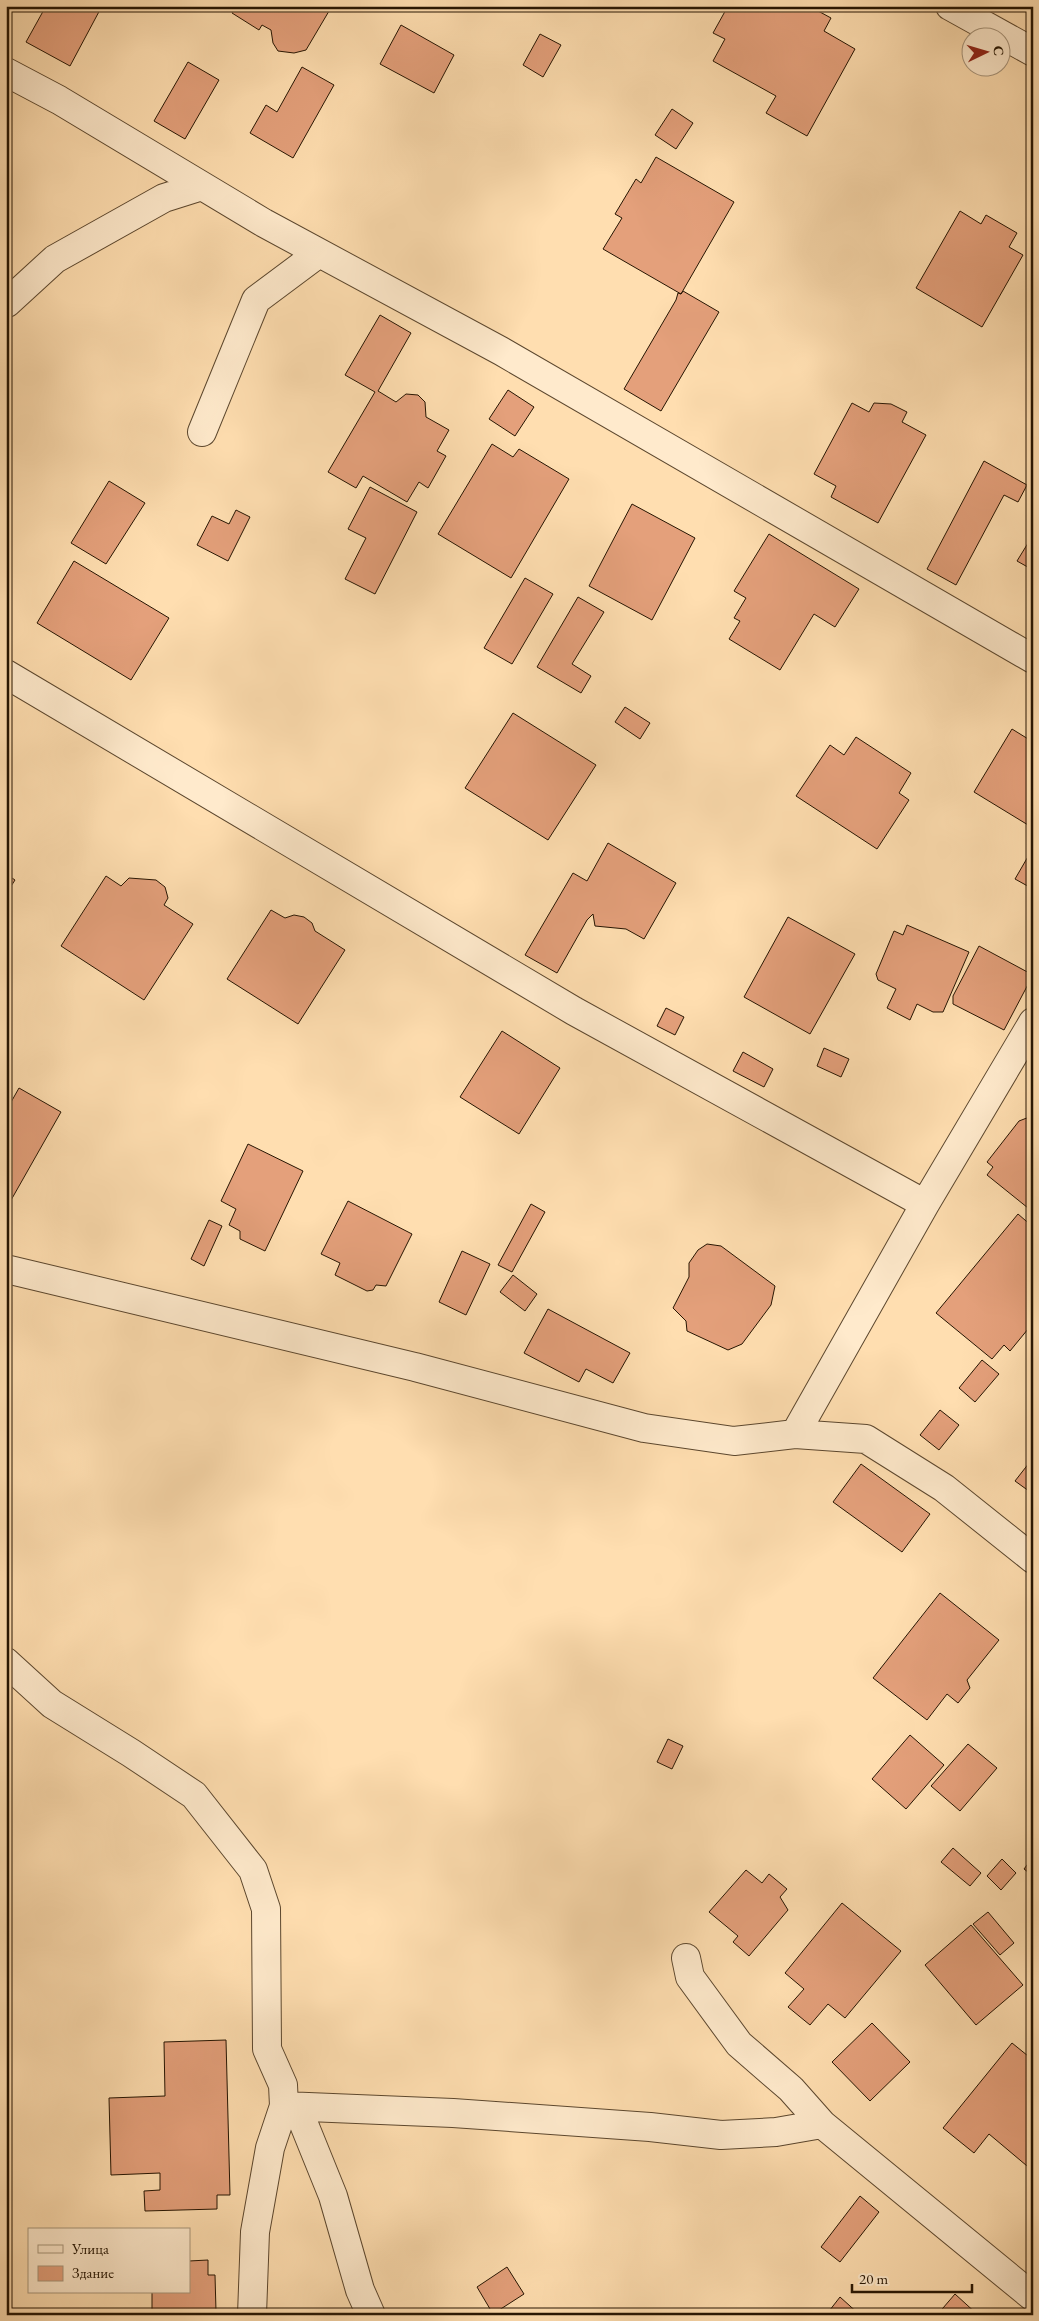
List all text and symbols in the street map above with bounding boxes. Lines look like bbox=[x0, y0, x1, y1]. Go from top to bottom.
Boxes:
north arrow bbox=[962, 28, 1012, 78]
text: С bbox=[990, 45, 1008, 57]
legend bbox=[28, 2228, 190, 2294]
text: Улица bbox=[71, 2239, 109, 2258]
scale bar bbox=[852, 2261, 972, 2293]
text: Здание bbox=[72, 2263, 114, 2282]
text: 20 m bbox=[859, 2269, 888, 2288]

